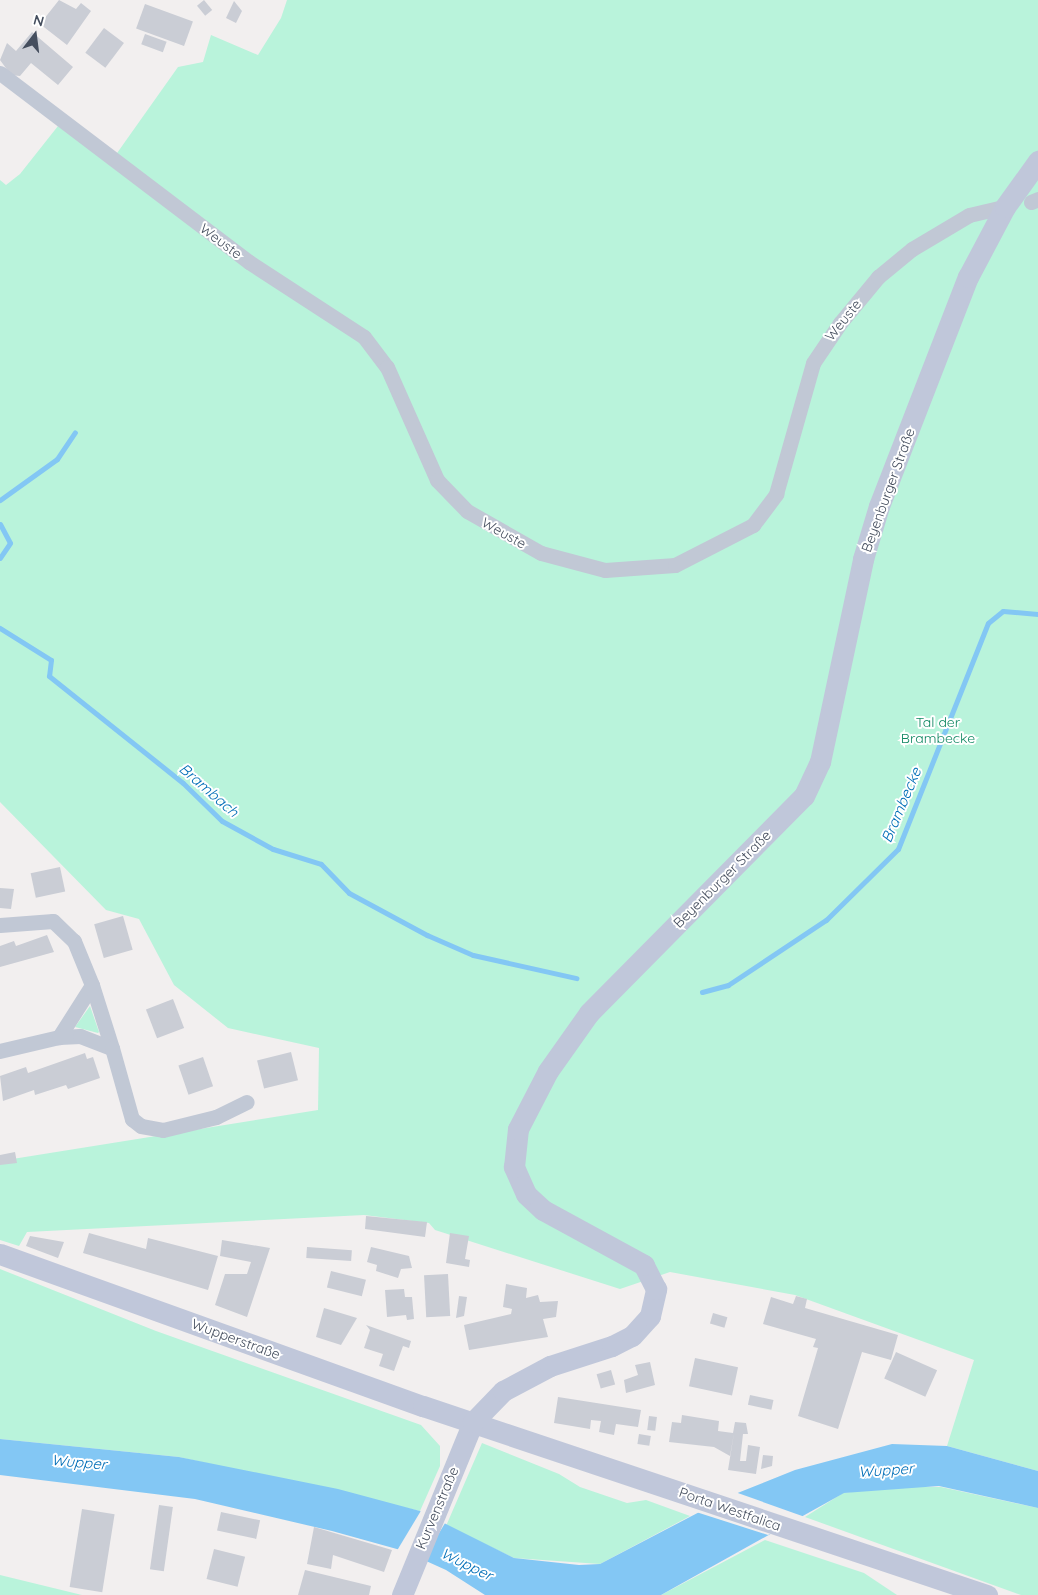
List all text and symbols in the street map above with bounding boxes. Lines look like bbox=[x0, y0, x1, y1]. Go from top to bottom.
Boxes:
north arrow bbox=[10, 10, 60, 60]
text: N bbox=[32, 10, 46, 31]
street label: Weuste bbox=[197, 220, 245, 262]
street label: Weuste bbox=[821, 296, 865, 344]
street label: Beyenburger Straße bbox=[858, 426, 918, 554]
street label: Weuste bbox=[479, 514, 529, 552]
park label: Tal der Brambecke bbox=[901, 714, 975, 746]
water label: Brambach bbox=[176, 759, 242, 821]
water label: Brambecke bbox=[877, 765, 925, 845]
street label: Beyenburger Straße bbox=[670, 827, 774, 931]
street label: Wupperstraße bbox=[189, 1315, 283, 1363]
water label: Wupper bbox=[51, 1451, 107, 1473]
water label: Wupper bbox=[858, 1459, 914, 1481]
street label: Kurvenstraße bbox=[412, 1464, 462, 1552]
street label: Porta Westfalica bbox=[677, 1484, 783, 1534]
water label: Wupper bbox=[438, 1544, 496, 1584]

